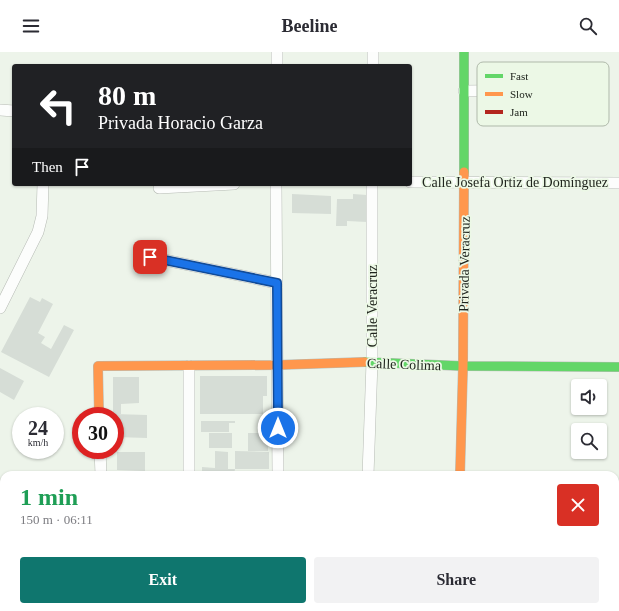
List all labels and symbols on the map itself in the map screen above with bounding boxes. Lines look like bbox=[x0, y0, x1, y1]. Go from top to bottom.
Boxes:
legend bbox=[477, 62, 609, 126]
text: Fast bbox=[510, 70, 528, 82]
text: Slow bbox=[510, 88, 533, 100]
text: Jam bbox=[510, 106, 528, 118]
street label: Calle Josefa Ortiz de Domínguez bbox=[422, 175, 608, 190]
street label: Privada Veracruz bbox=[456, 216, 473, 312]
pin bbox=[133, 240, 167, 274]
street label: Calle Veracruz bbox=[365, 265, 380, 347]
street label: Calle Colima bbox=[367, 356, 442, 373]
speed limit sign: 30 bbox=[72, 407, 124, 459]
position arrow bbox=[257, 407, 299, 449]

